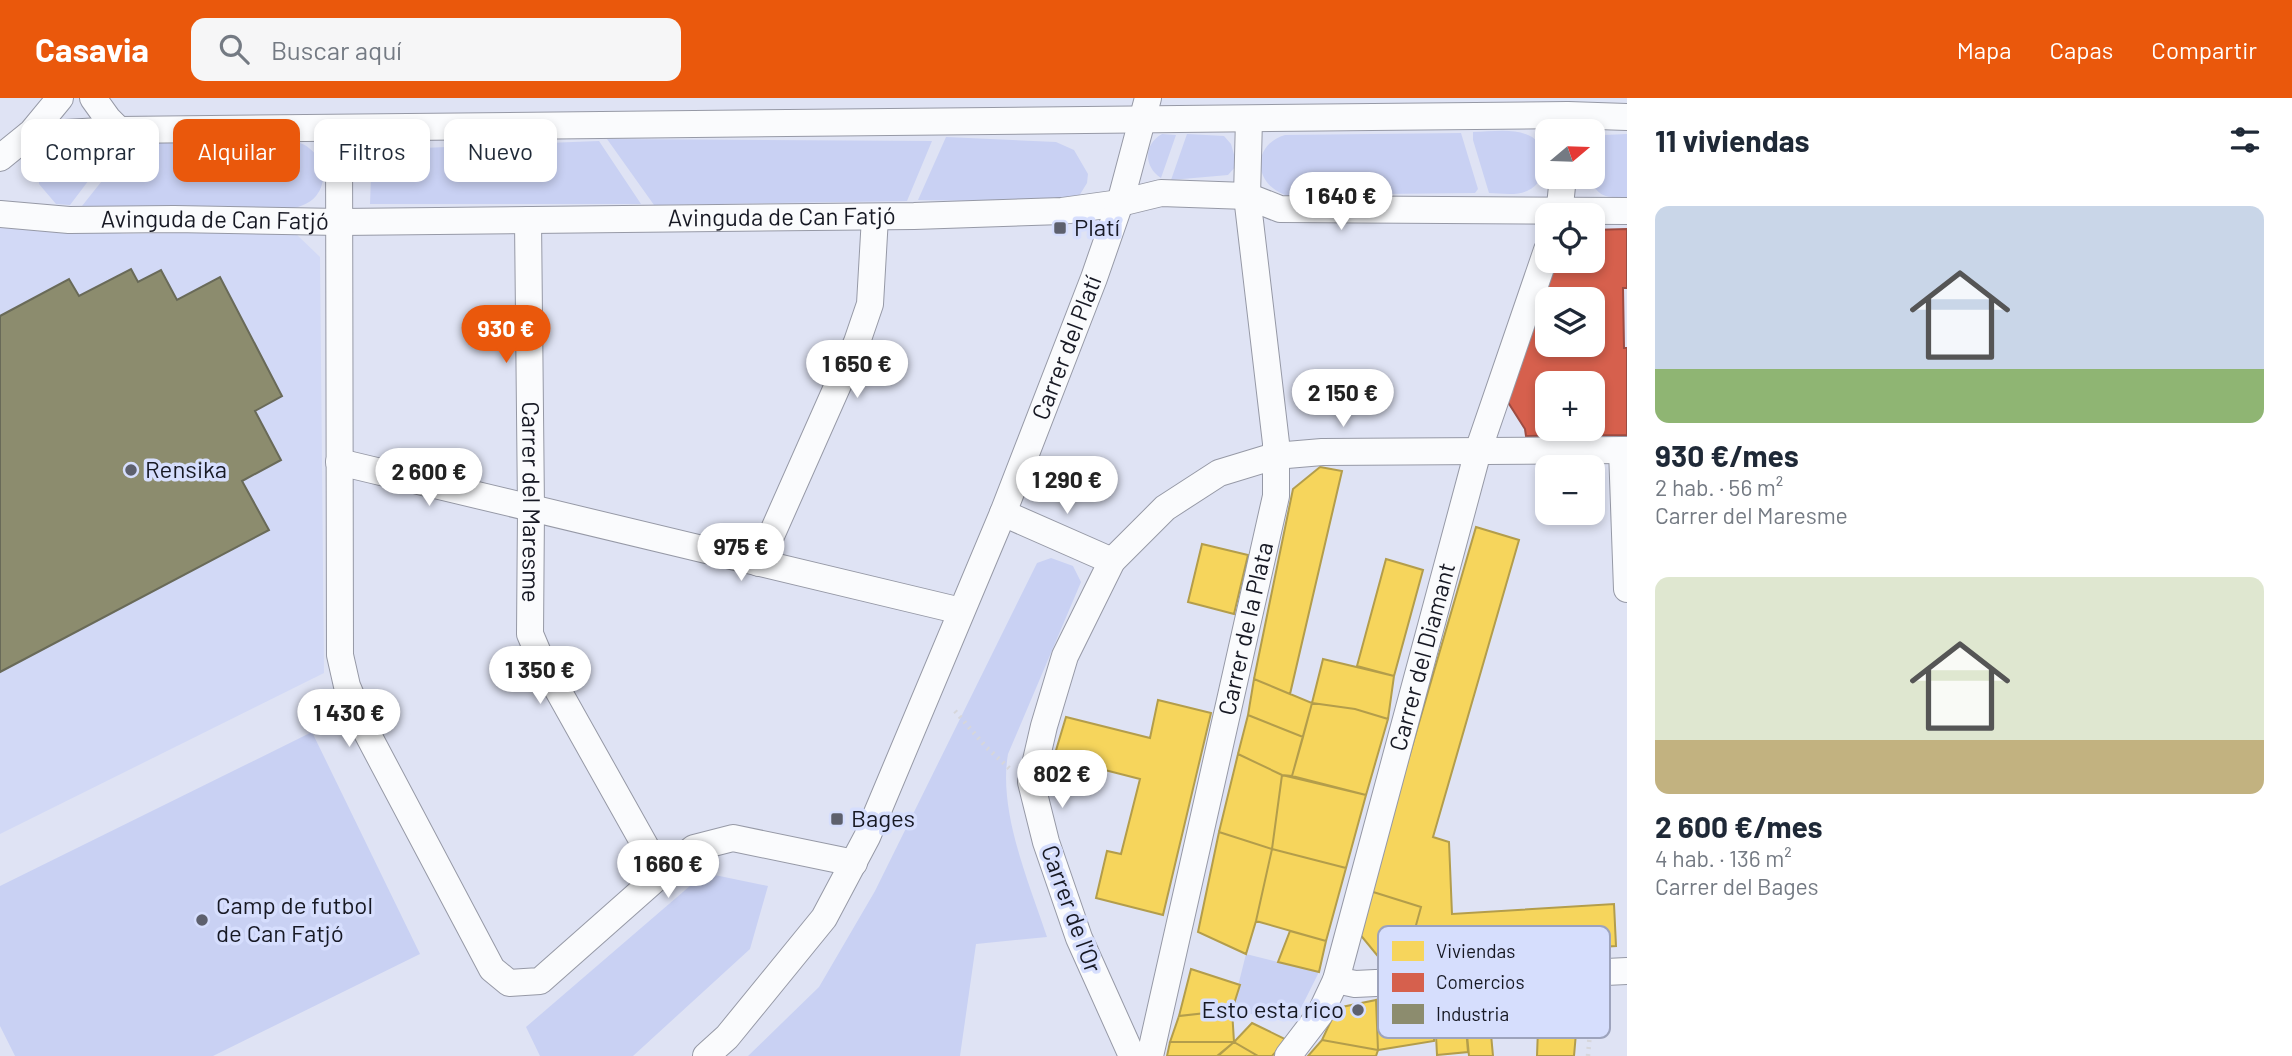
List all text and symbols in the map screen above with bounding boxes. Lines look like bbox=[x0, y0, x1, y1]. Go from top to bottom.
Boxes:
search box bbox=[191, 18, 681, 81]
text: Casavia bbox=[35, 29, 149, 69]
icon: search bbox=[215, 30, 253, 68]
text: Buscar aquí bbox=[271, 34, 402, 65]
text: Mapa bbox=[1957, 35, 2012, 64]
text: Capas bbox=[2050, 35, 2113, 64]
text: Compartir bbox=[2151, 35, 2257, 64]
chip: Comprar bbox=[21, 119, 159, 182]
chip: Alquilar bbox=[173, 119, 300, 182]
chip: Filtros bbox=[314, 119, 430, 182]
chip: Nuevo bbox=[444, 119, 557, 182]
north arrow bbox=[1535, 119, 1605, 189]
map controls bbox=[1535, 119, 1605, 525]
icon: filters bbox=[2226, 121, 2264, 159]
text: 11 viviendas bbox=[1655, 122, 1810, 158]
pin: 1 640 € bbox=[1276, 172, 1406, 232]
text: 1 640 € bbox=[1305, 181, 1377, 209]
street label: Avinguda de Can Fatjó bbox=[668, 200, 896, 232]
street label: Avinguda de Can Fatjó bbox=[101, 203, 329, 235]
button: locate bbox=[1535, 203, 1605, 273]
place label: Platí bbox=[1074, 212, 1120, 241]
marker: Platí bbox=[1052, 220, 1068, 236]
icon: home bbox=[1897, 252, 2023, 378]
street label: Carrer del Platí bbox=[1024, 271, 1107, 424]
button: layers bbox=[1535, 287, 1605, 357]
pin: 930 € bbox=[457, 306, 555, 365]
text: 930 € bbox=[478, 314, 534, 342]
pin: 1 650 € bbox=[792, 341, 922, 400]
text: 1 650 € bbox=[822, 349, 892, 377]
pin: 2 150 € bbox=[1278, 370, 1408, 429]
button: + bbox=[1535, 371, 1605, 441]
text: 2 150 € bbox=[1308, 378, 1378, 406]
street label: Carrer del Maresme bbox=[517, 401, 547, 603]
text: 930 €/mes bbox=[1655, 437, 1799, 473]
pin: 2 600 € bbox=[364, 448, 494, 508]
place label: Rensika bbox=[145, 454, 227, 483]
button: − bbox=[1535, 455, 1605, 525]
pin: 1 290 € bbox=[1002, 456, 1132, 516]
text: 2 600 € bbox=[391, 457, 467, 485]
marker: Rensika bbox=[123, 462, 139, 478]
text: 1 290 € bbox=[1032, 465, 1102, 493]
text: 2 hab. · 56 m² bbox=[1655, 473, 1783, 501]
text: Carrer del Maresme bbox=[1655, 501, 1848, 529]
pin: 975 € bbox=[692, 524, 790, 583]
text: 975 € bbox=[713, 532, 769, 560]
street label: Carrer de la Plata bbox=[1211, 539, 1278, 718]
street label: Carrer del Diamant bbox=[1382, 559, 1460, 754]
icon: home bbox=[1897, 623, 2023, 749]
pin: 1 350 € bbox=[475, 646, 605, 706]
text: 1 350 € bbox=[505, 655, 575, 683]
pin: 1 430 € bbox=[284, 690, 414, 749]
text: 1 430 € bbox=[313, 698, 385, 726]
pin: 802 € bbox=[1013, 750, 1111, 810]
text: 802 € bbox=[1033, 759, 1091, 787]
place label: Bages bbox=[851, 803, 915, 832]
text: 2 600 €/mes bbox=[1655, 808, 1823, 844]
marker: Bages bbox=[829, 811, 845, 827]
pin: 1 660 € bbox=[603, 840, 733, 900]
street label: Carrer de l'Or bbox=[1036, 841, 1109, 976]
text: 4 hab. · 136 m² bbox=[1655, 844, 1792, 872]
text: 1 660 € bbox=[633, 849, 703, 877]
text: Carrer del Bages bbox=[1655, 872, 1819, 900]
place label: Camp de futbol de Can Fatjó bbox=[216, 890, 373, 947]
marker: Camp de futbol de Can Fatjó bbox=[194, 912, 210, 928]
legend bbox=[1378, 926, 1610, 1038]
text: Viviendas bbox=[1436, 939, 1515, 962]
text: Comercios bbox=[1436, 970, 1525, 993]
place label: Esto esta rico bbox=[1201, 994, 1344, 1023]
marker: Esto esta rico bbox=[1350, 1002, 1366, 1018]
text: Industria bbox=[1436, 1002, 1509, 1025]

